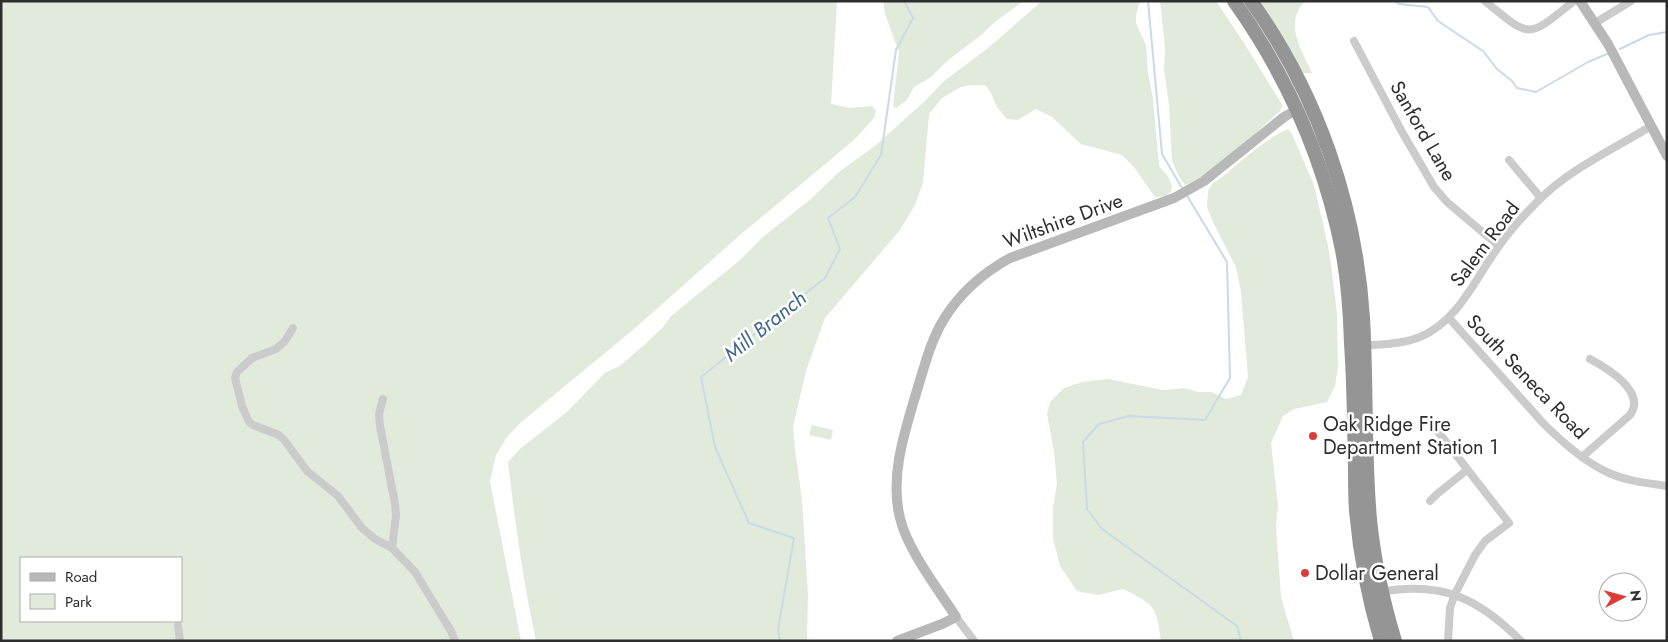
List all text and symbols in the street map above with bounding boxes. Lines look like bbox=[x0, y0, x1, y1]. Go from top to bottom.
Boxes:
street label: Sanford Lane bbox=[1383, 76, 1463, 186]
street label: Wiltshire Drive bbox=[999, 186, 1127, 256]
street label: Salem Road bbox=[1443, 195, 1527, 293]
water label: Mill Branch bbox=[717, 283, 813, 369]
street label: South Seneca Road bbox=[1460, 308, 1594, 446]
place label: Oak Ridge Fire Department Station 1 bbox=[1323, 410, 1499, 462]
marker: Oak Ridge Fire Department Station 1 bbox=[1307, 430, 1319, 442]
legend bbox=[20, 557, 182, 622]
place label: Dollar General bbox=[1315, 559, 1439, 588]
text: Road bbox=[65, 566, 97, 588]
marker: Dollar General bbox=[1299, 567, 1311, 579]
north arrow bbox=[1598, 572, 1648, 622]
text: N bbox=[1625, 589, 1646, 602]
text: Park bbox=[65, 591, 92, 613]

